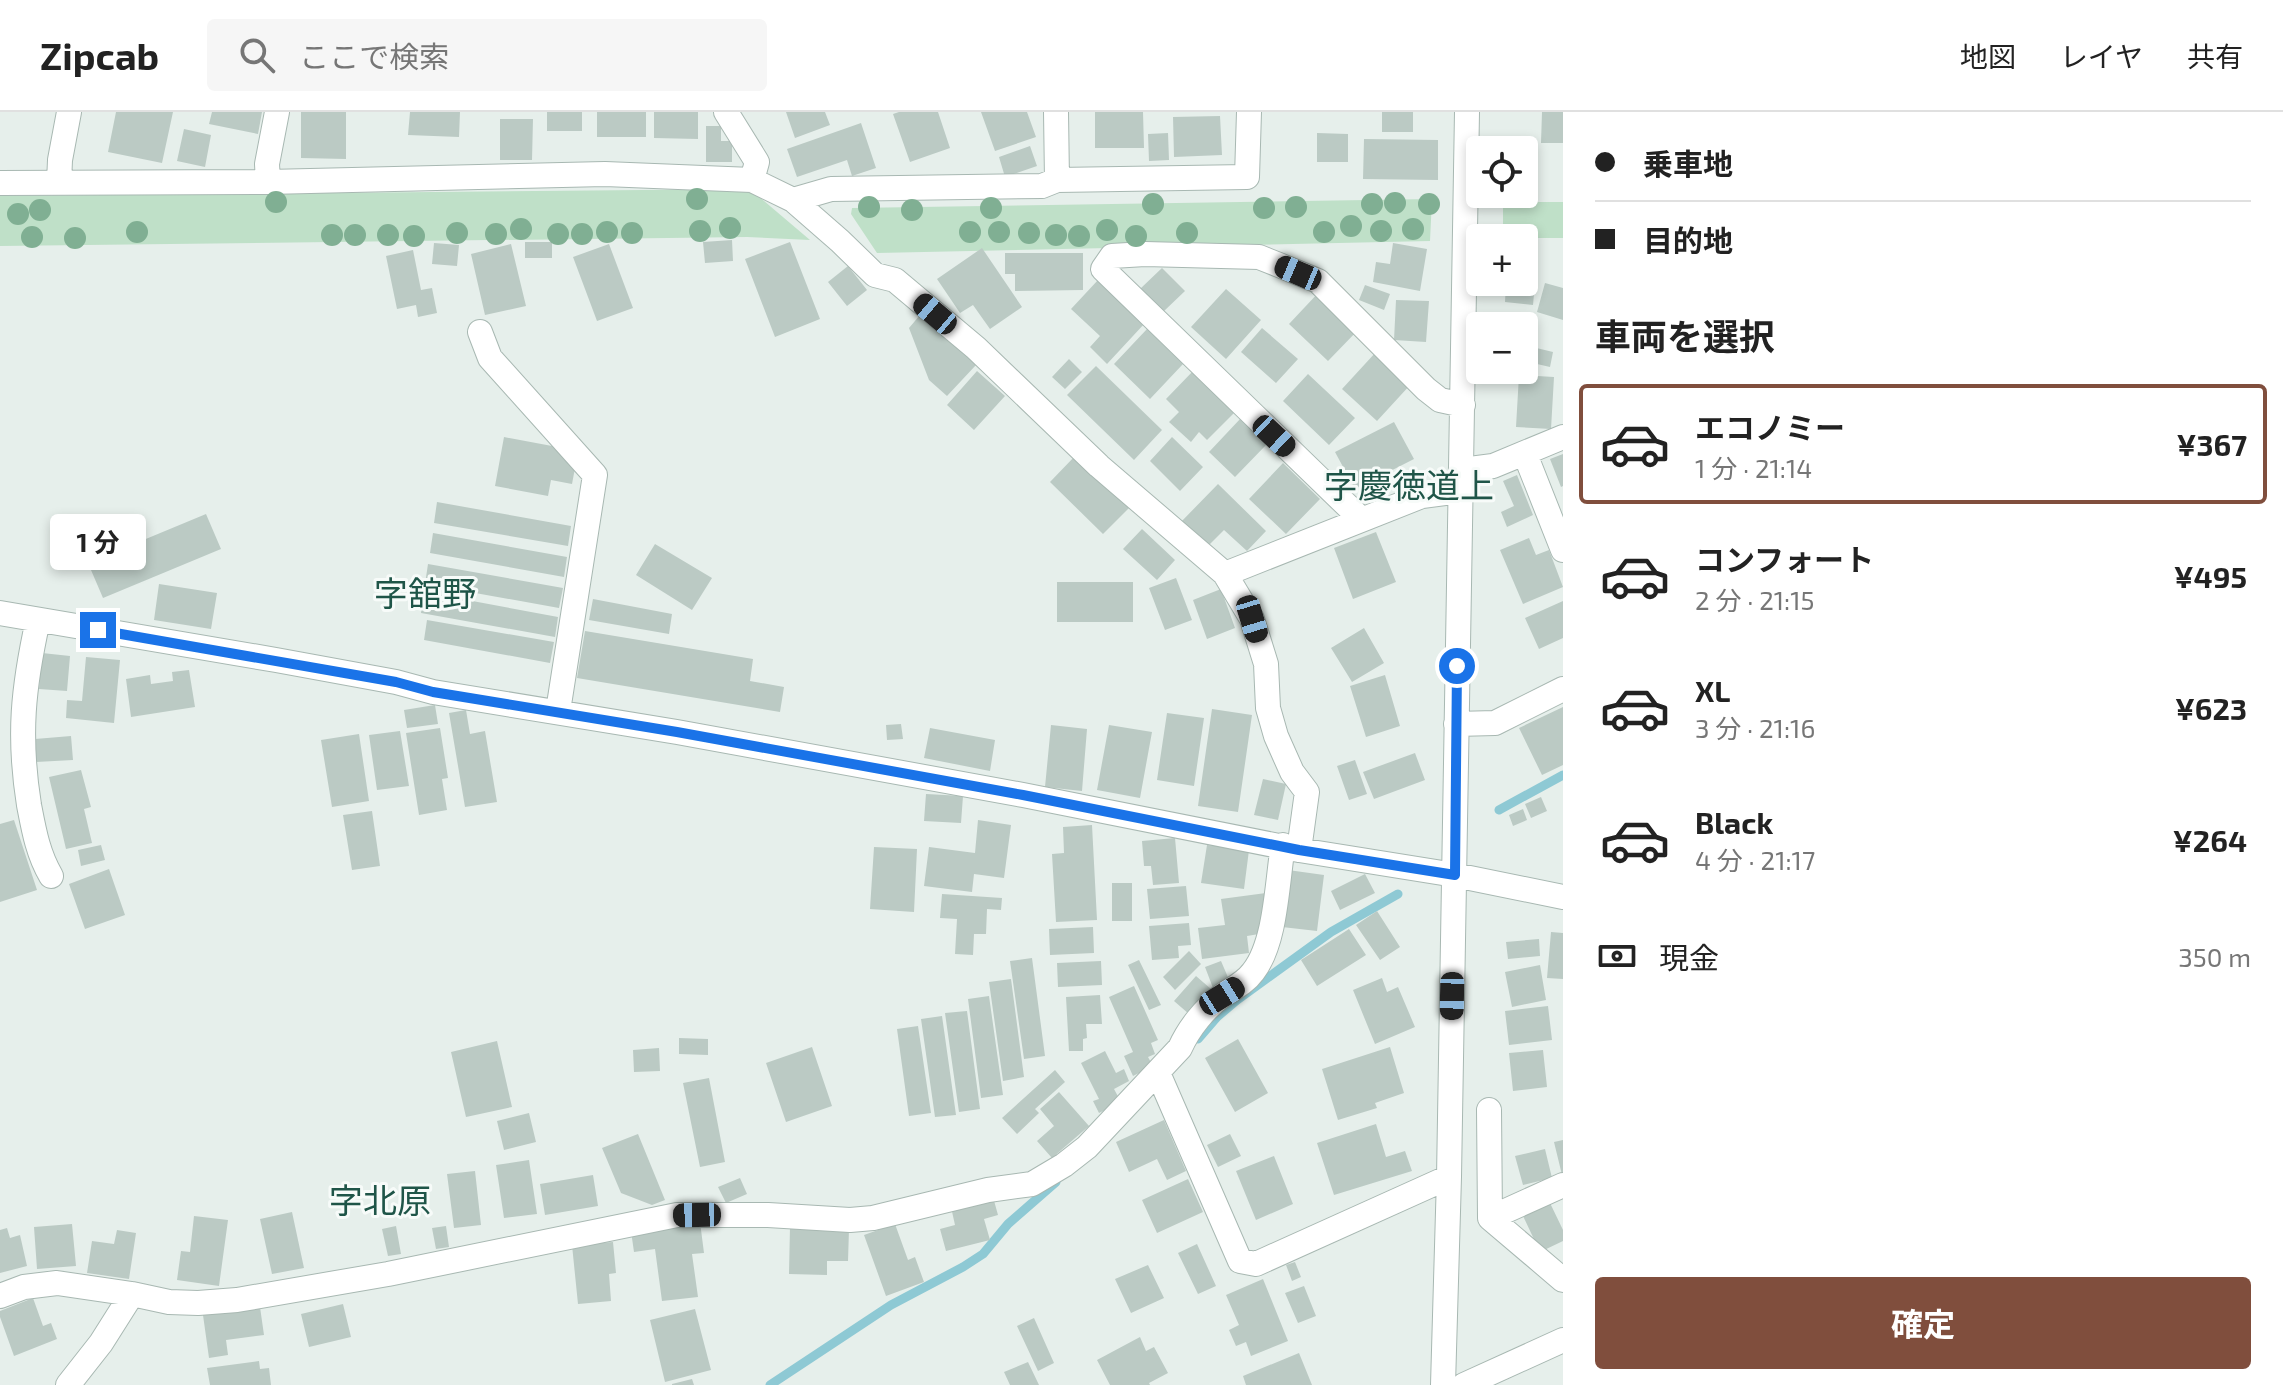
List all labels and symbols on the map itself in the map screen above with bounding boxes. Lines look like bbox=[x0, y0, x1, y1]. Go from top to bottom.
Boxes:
car bbox=[1271, 253, 1325, 293]
car bbox=[909, 289, 961, 339]
car bbox=[1248, 411, 1300, 461]
district label: 字慶徳道上 bbox=[1324, 464, 1494, 505]
callout: 1 分 bbox=[50, 514, 146, 570]
district label: 字舘野 bbox=[374, 572, 476, 613]
car bbox=[1234, 593, 1270, 645]
route end bbox=[80, 612, 116, 648]
route start bbox=[1439, 648, 1475, 684]
car bbox=[1440, 972, 1464, 1020]
car bbox=[1195, 973, 1249, 1019]
district label: 字北原 bbox=[329, 1179, 431, 1220]
car bbox=[673, 1203, 721, 1227]

